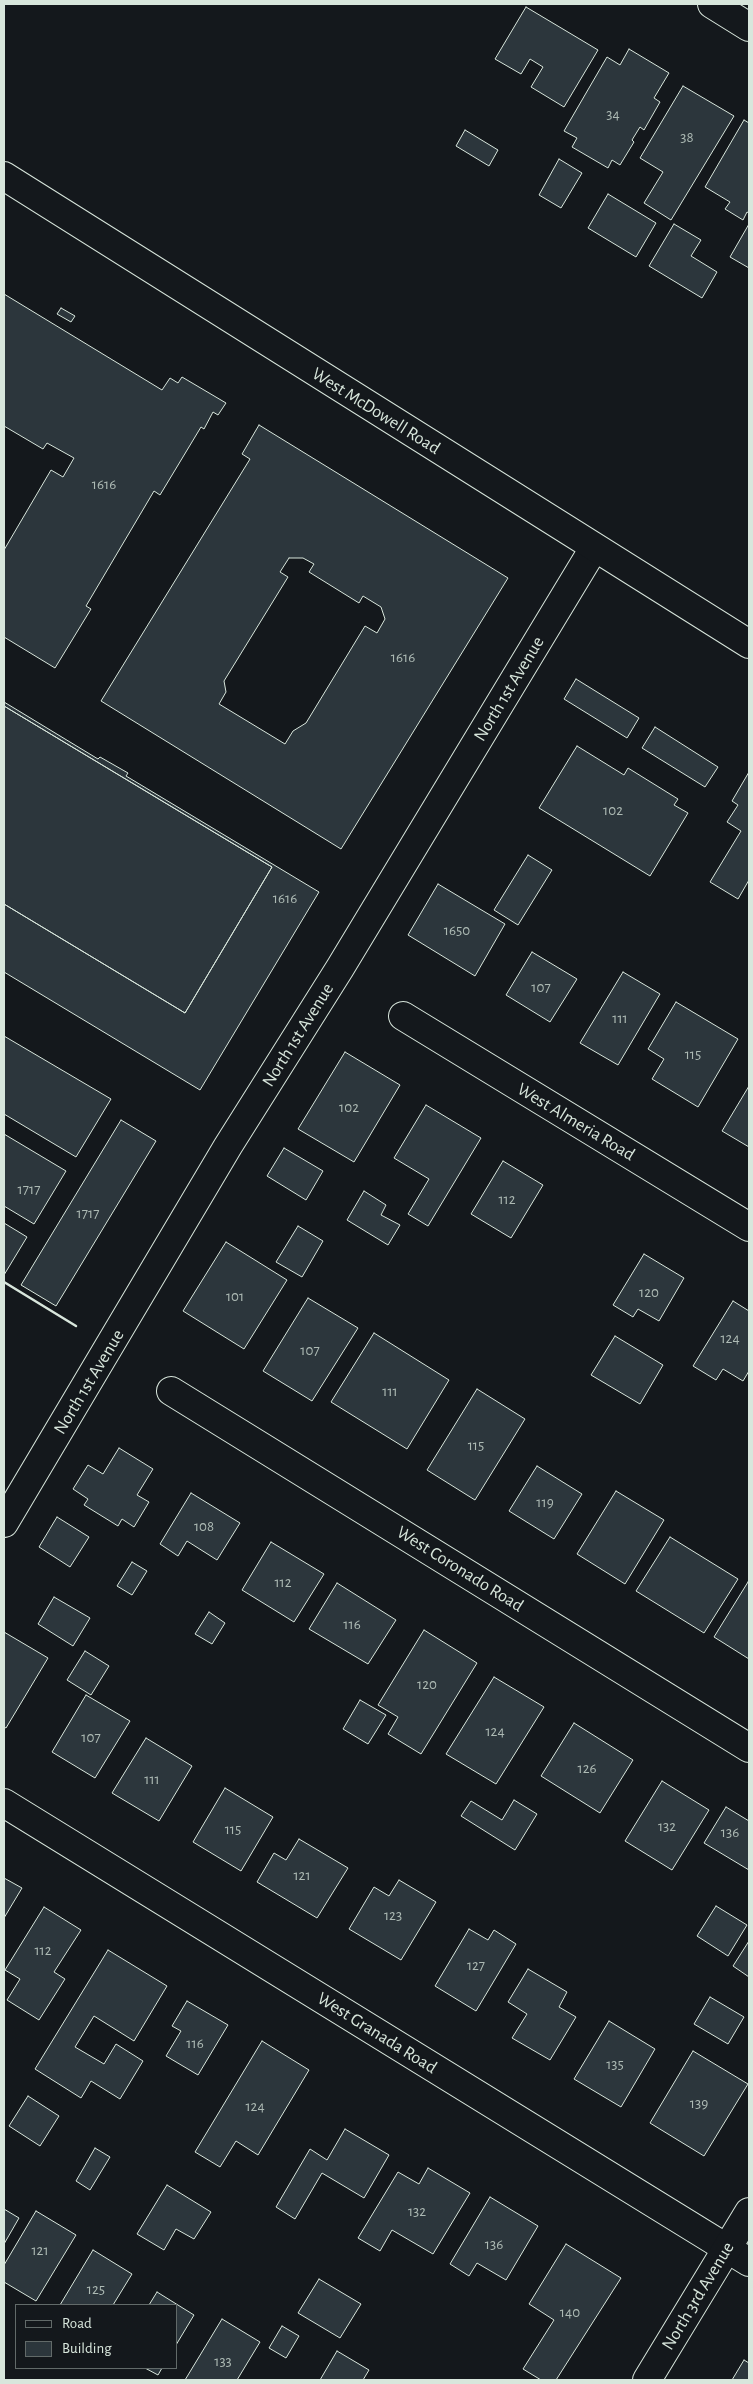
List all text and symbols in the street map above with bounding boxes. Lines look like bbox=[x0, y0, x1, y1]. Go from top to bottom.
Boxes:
house number: 34 bbox=[606, 105, 620, 123]
house number: 38 bbox=[680, 128, 694, 146]
street label: West McDowell Road bbox=[308, 363, 444, 459]
house number: 1616 bbox=[92, 475, 116, 493]
street label: North 1st Avenue bbox=[469, 633, 549, 745]
house number: 1616 bbox=[391, 648, 415, 666]
house number: 102 bbox=[603, 801, 623, 819]
house number: 1616 bbox=[273, 889, 297, 907]
house number: 1650 bbox=[444, 921, 470, 939]
house number: 107 bbox=[531, 978, 551, 996]
street label: North 1st Avenue bbox=[257, 979, 339, 1091]
house number: 111 bbox=[612, 1009, 628, 1027]
house number: 115 bbox=[685, 1045, 701, 1063]
street label: West Almeria Road bbox=[513, 1078, 639, 1166]
house number: 102 bbox=[339, 1098, 359, 1116]
house number: 1717 bbox=[18, 1180, 40, 1198]
house number: 112 bbox=[498, 1190, 516, 1208]
house number: 1717 bbox=[77, 1204, 99, 1222]
house number: 120 bbox=[639, 1283, 659, 1301]
house number: 101 bbox=[226, 1287, 244, 1305]
street label: North 1st Avenue bbox=[49, 1326, 129, 1438]
house number: 124 bbox=[720, 1329, 740, 1347]
house number: 107 bbox=[300, 1341, 320, 1359]
house number: 111 bbox=[382, 1382, 398, 1400]
house number: 115 bbox=[468, 1436, 484, 1454]
house number: 119 bbox=[536, 1493, 554, 1511]
house number: 108 bbox=[194, 1517, 214, 1535]
street label: West Coronado Road bbox=[393, 1521, 527, 1617]
house number: 112 bbox=[274, 1573, 292, 1591]
house number: 116 bbox=[343, 1615, 361, 1633]
house number: 120 bbox=[417, 1675, 437, 1693]
house number: 124 bbox=[485, 1722, 505, 1740]
house number: 107 bbox=[81, 1728, 101, 1746]
house number: 126 bbox=[577, 1759, 597, 1777]
house number: 111 bbox=[144, 1770, 160, 1788]
house number: 132 bbox=[658, 1817, 676, 1835]
house number: 115 bbox=[225, 1820, 241, 1838]
house number: 136 bbox=[721, 1823, 739, 1841]
house number: 121 bbox=[293, 1866, 311, 1884]
house number: 123 bbox=[384, 1906, 402, 1924]
house number: 112 bbox=[34, 1941, 52, 1959]
house number: 127 bbox=[467, 1956, 485, 1974]
street label: West Granada Road bbox=[313, 1987, 441, 2079]
house number: 116 bbox=[186, 2034, 204, 2052]
house number: 135 bbox=[606, 2055, 624, 2073]
house number: 139 bbox=[690, 2094, 708, 2112]
house number: 124 bbox=[245, 2097, 265, 2115]
house number: 132 bbox=[408, 2202, 426, 2220]
house number: 136 bbox=[485, 2235, 503, 2253]
street label: North 3rd Avenue bbox=[657, 2238, 739, 2354]
house number: 121 bbox=[31, 2241, 49, 2259]
house number: 125 bbox=[87, 2280, 105, 2298]
house number: 140 bbox=[560, 2303, 580, 2321]
legend bbox=[15, 2304, 178, 2369]
text: Road bbox=[62, 2316, 92, 2331]
text: Building bbox=[62, 2341, 112, 2356]
house number: 133 bbox=[214, 2352, 232, 2370]

